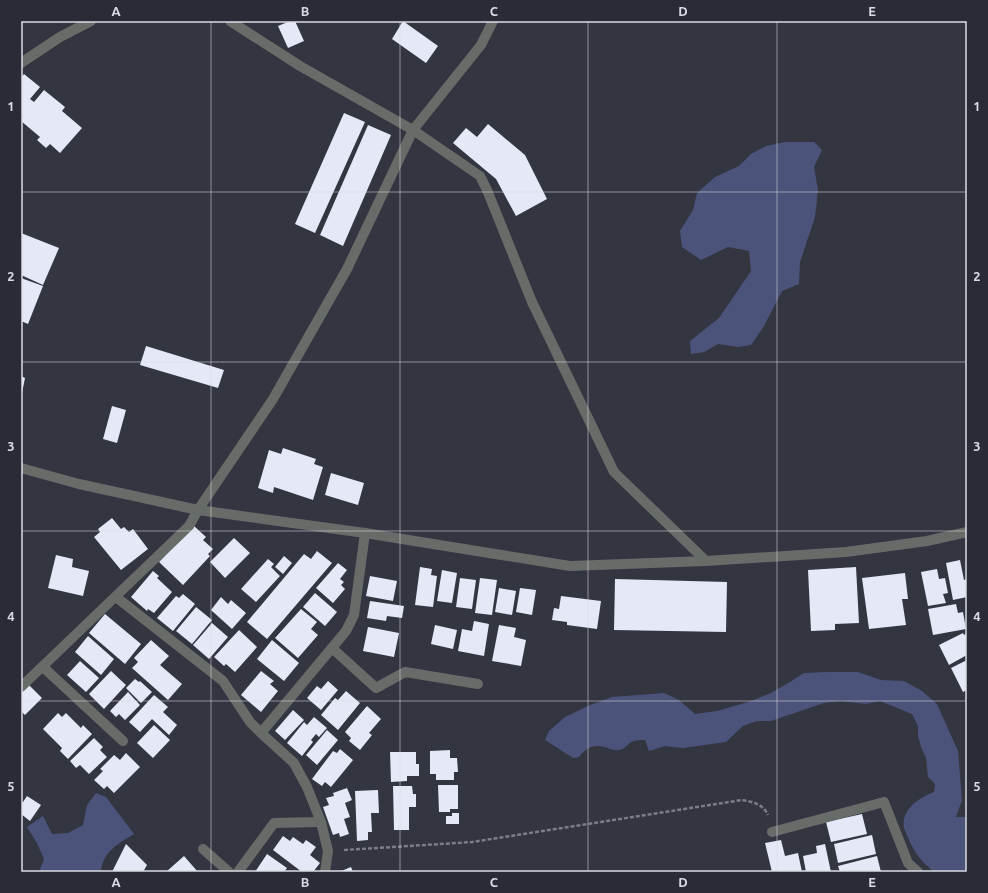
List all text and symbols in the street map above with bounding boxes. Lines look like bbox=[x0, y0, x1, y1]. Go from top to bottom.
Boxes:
text: A bbox=[111, 4, 121, 18]
text: B bbox=[301, 4, 310, 18]
text: C bbox=[490, 4, 499, 18]
text: D bbox=[678, 4, 688, 18]
text: E bbox=[868, 4, 876, 18]
text: 1 bbox=[7, 99, 15, 113]
text: 1 bbox=[973, 99, 981, 113]
text: 2 bbox=[7, 269, 15, 283]
text: 2 bbox=[973, 269, 981, 283]
text: 3 bbox=[7, 439, 15, 453]
text: 3 bbox=[973, 439, 981, 453]
text: 4 bbox=[7, 609, 15, 623]
text: 4 bbox=[973, 609, 981, 623]
text: 5 bbox=[7, 779, 15, 793]
text: 5 bbox=[973, 779, 981, 793]
text: A bbox=[111, 875, 121, 889]
text: B bbox=[301, 875, 310, 889]
text: C bbox=[490, 875, 499, 889]
text: D bbox=[678, 875, 688, 889]
text: E bbox=[868, 875, 876, 889]

